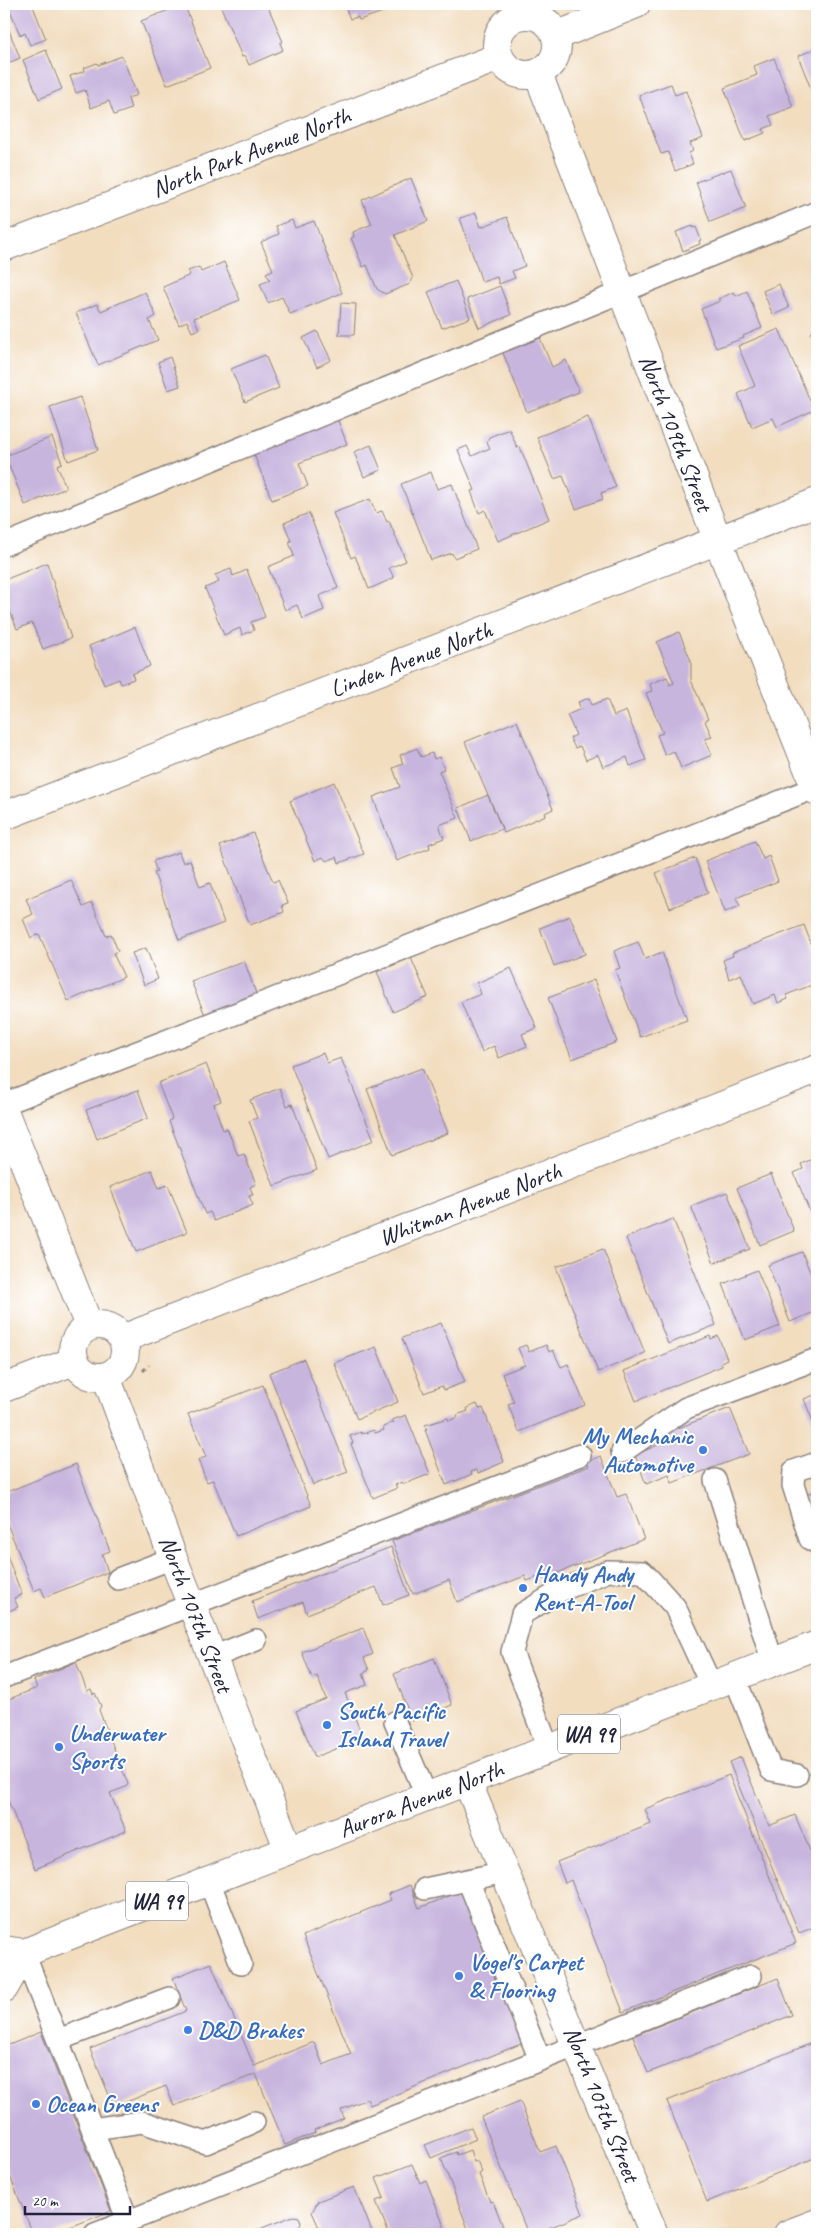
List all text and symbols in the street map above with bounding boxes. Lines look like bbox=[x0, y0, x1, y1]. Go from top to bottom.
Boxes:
street label: North Park Avenue North bbox=[147, 100, 356, 204]
street label: North 109th Street bbox=[632, 351, 720, 517]
street label: Linden Avenue North bbox=[326, 614, 497, 704]
street label: Whitman Avenue North bbox=[375, 1155, 566, 1253]
place label: My Mechanic Automotive bbox=[582, 1421, 695, 1479]
marker: My Mechanic Automotive bbox=[697, 1444, 709, 1456]
street label: North 107th Street bbox=[152, 1532, 240, 1698]
place label: Handy Andy Rent-A-Tool bbox=[533, 1559, 636, 1617]
marker: Handy Andy Rent-A-Tool bbox=[517, 1582, 529, 1594]
place label: South Pacific Island Travel bbox=[337, 1696, 450, 1754]
road number: WA 99 bbox=[558, 1715, 620, 1754]
place label: Underwater Sports bbox=[69, 1718, 167, 1776]
marker: South Pacific Island Travel bbox=[321, 1719, 333, 1731]
marker: Underwater Sports bbox=[53, 1741, 65, 1753]
street label: Aurora Avenue North bbox=[335, 1753, 509, 1844]
road number: WA 99 bbox=[126, 1882, 188, 1920]
place label: Vogel's Carpet & Flooring bbox=[469, 1947, 586, 2005]
marker: Vogel's Carpet & Flooring bbox=[453, 1970, 465, 1982]
place label: D&D Brakes bbox=[198, 2015, 305, 2045]
street label: North 107th Street bbox=[557, 2022, 648, 2188]
marker: D&D Brakes bbox=[182, 2024, 194, 2036]
place label: Ocean Greens bbox=[46, 2089, 160, 2119]
marker: Ocean Greens bbox=[30, 2098, 42, 2110]
scale bar bbox=[25, 2183, 130, 2215]
text: 20 m bbox=[32, 2192, 59, 2211]

